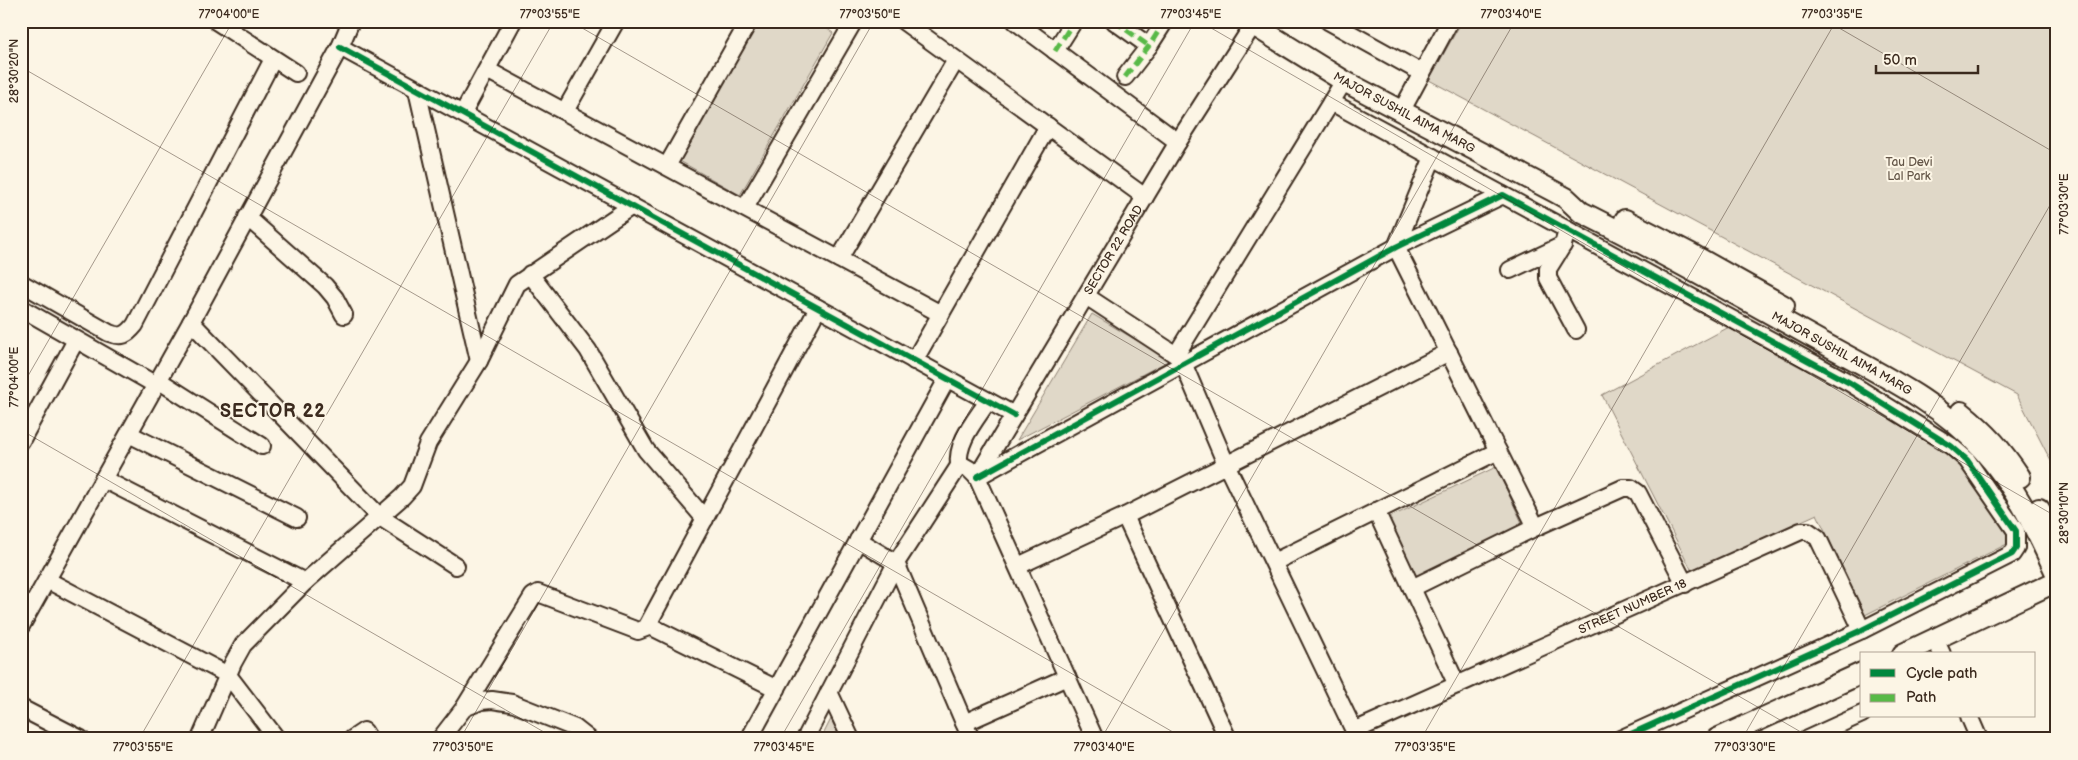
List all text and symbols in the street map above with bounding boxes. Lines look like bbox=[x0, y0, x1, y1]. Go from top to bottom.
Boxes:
text: 77°04'00"E bbox=[199, 7, 260, 22]
text: 77°03'55"E bbox=[520, 7, 580, 22]
text: 77°03'50"E bbox=[840, 7, 900, 22]
text: 77°03'45"E bbox=[1160, 7, 1222, 22]
text: 77°03'40"E bbox=[1480, 7, 1542, 22]
text: 77°03'35"E bbox=[1801, 7, 1863, 22]
text: 28°30'20"N bbox=[7, 39, 22, 103]
scale bar bbox=[1876, 42, 1978, 74]
text: 50 m bbox=[1883, 51, 1917, 70]
street label: MAJOR SUSHIL AIMA MARG bbox=[1330, 69, 1477, 157]
park label: Tau Devi Lal Park bbox=[1886, 155, 1933, 184]
text: 77°03'30"E bbox=[2057, 173, 2072, 235]
street label: SECTOR 22 ROAD bbox=[1081, 202, 1147, 298]
street label: MAJOR SUSHIL AIMA MARG bbox=[1769, 309, 1914, 398]
text: 77°04'00"E bbox=[7, 346, 22, 407]
district label: SECTOR 22 bbox=[220, 401, 326, 422]
text: 28°30'10"N bbox=[2057, 482, 2072, 544]
street label: STREET NUMBER 18 bbox=[1576, 576, 1689, 638]
legend bbox=[1860, 652, 2036, 718]
text: Cycle path bbox=[1906, 664, 1977, 683]
text: Path bbox=[1906, 688, 1936, 707]
text: 77°03'55"E bbox=[113, 740, 173, 755]
text: 77°03'50"E bbox=[433, 740, 493, 755]
text: 77°03'45"E bbox=[753, 740, 815, 755]
text: 77°03'40"E bbox=[1073, 740, 1135, 755]
text: 77°03'35"E bbox=[1394, 740, 1456, 755]
text: 77°03'30"E bbox=[1714, 740, 1776, 755]

